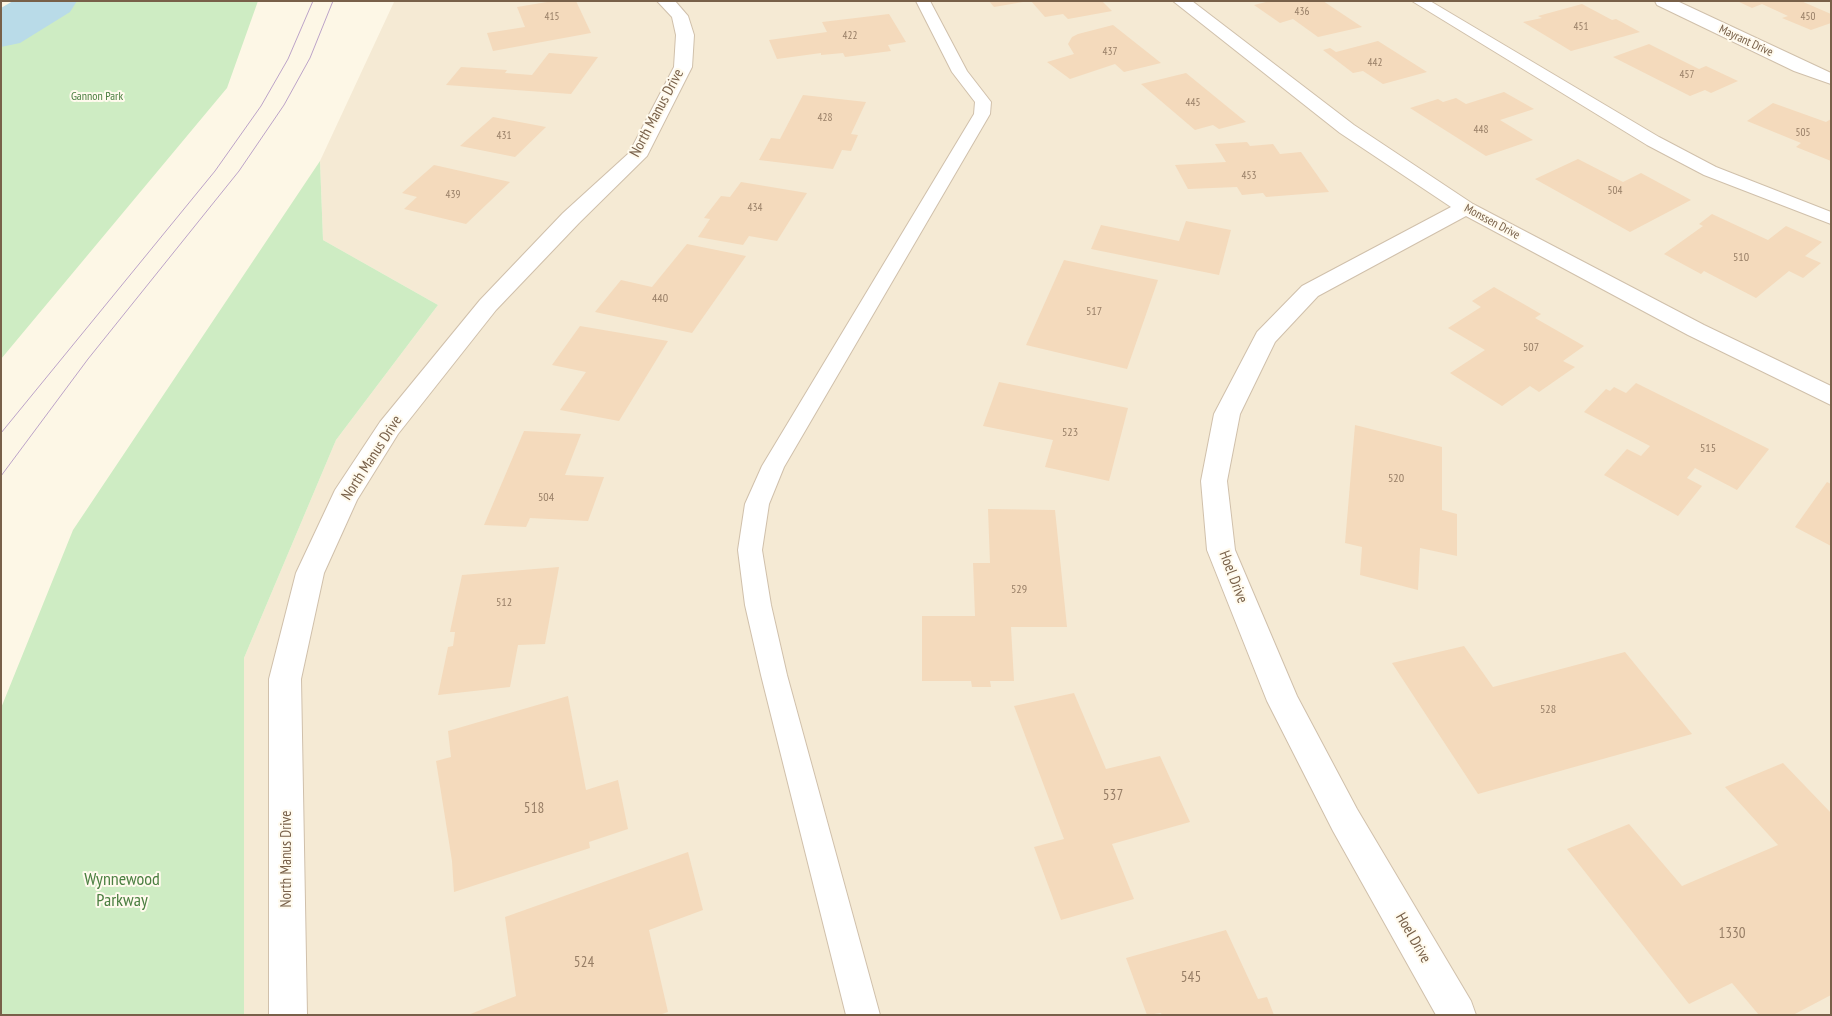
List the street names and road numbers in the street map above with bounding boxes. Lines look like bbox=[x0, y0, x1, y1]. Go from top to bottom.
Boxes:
street label: Mayrant Drive bbox=[1717, 22, 1775, 60]
street label: North Manus Drive bbox=[626, 66, 688, 160]
street label: Monssen Drive bbox=[1462, 201, 1522, 243]
street label: North Manus Drive bbox=[338, 412, 406, 504]
street label: Hoel Drive bbox=[1215, 548, 1251, 606]
street label: North Manus Drive bbox=[278, 810, 296, 908]
street label: Hoel Drive bbox=[1392, 910, 1434, 966]

